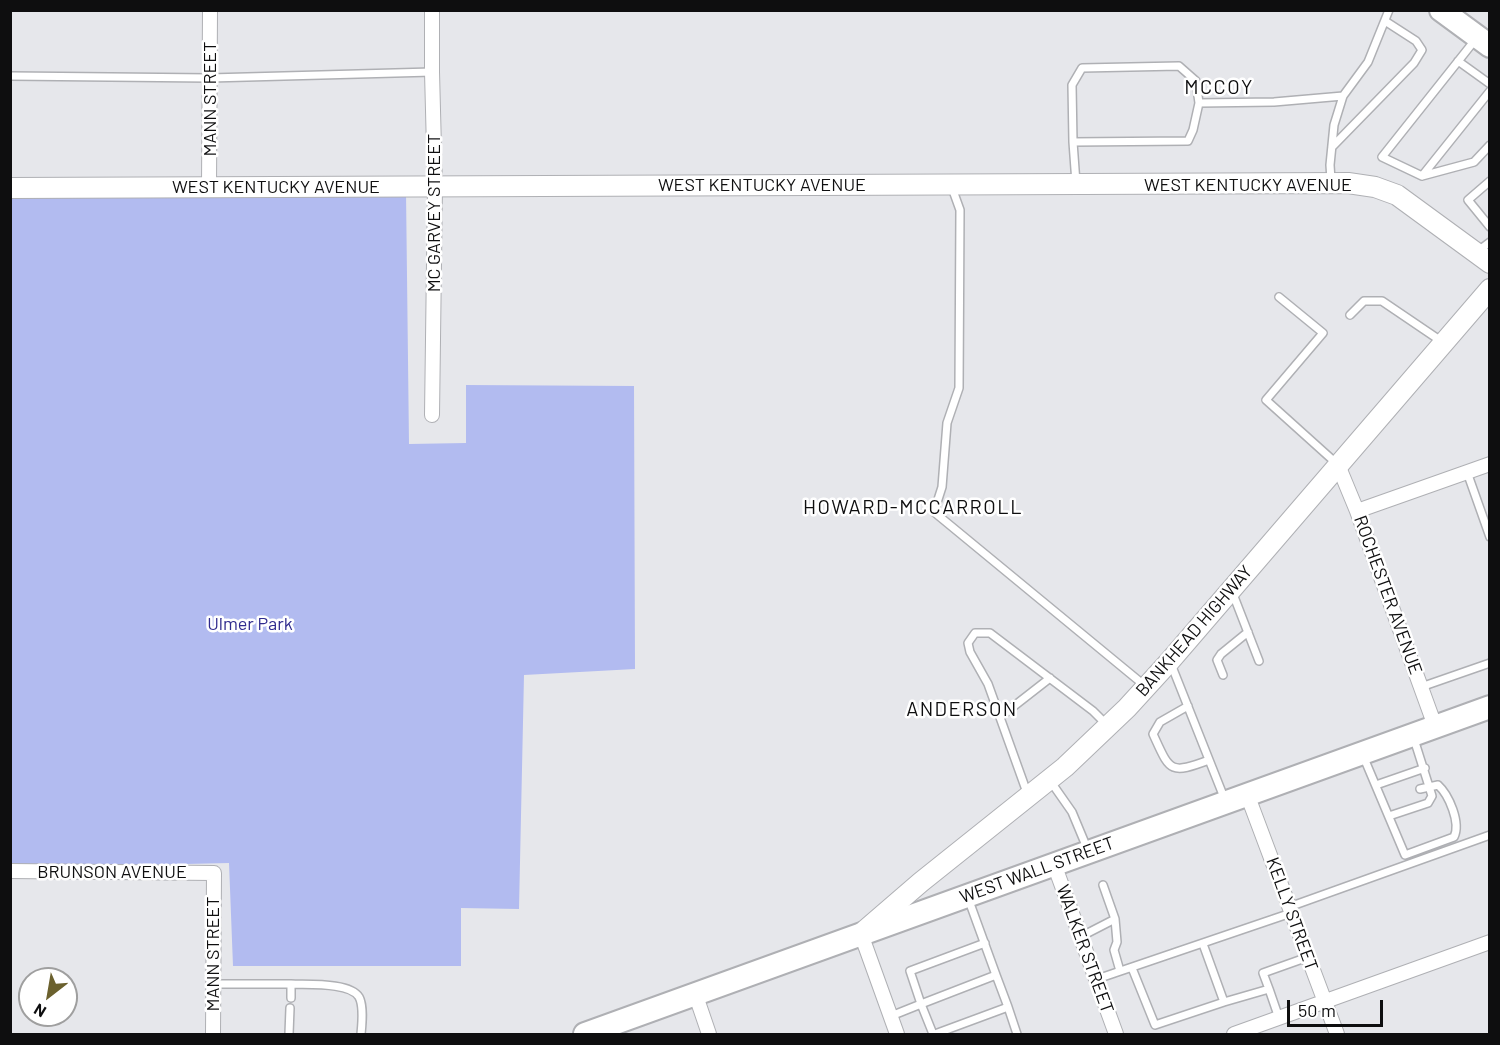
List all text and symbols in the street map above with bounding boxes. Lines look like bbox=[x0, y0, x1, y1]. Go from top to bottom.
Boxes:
street label: MANN STREET bbox=[199, 42, 221, 156]
district label: MCCOY bbox=[1184, 75, 1254, 99]
street label: MC GARVEY STREET bbox=[423, 134, 445, 292]
street label: WEST KENTUCKY AVENUE bbox=[658, 174, 866, 196]
street label: WEST KENTUCKY AVENUE bbox=[1144, 174, 1352, 196]
street label: WEST KENTUCKY AVENUE bbox=[172, 176, 380, 198]
district label: HOWARD-MCCARROLL bbox=[803, 495, 1023, 519]
street label: ROCHESTER AVENUE bbox=[1349, 513, 1427, 677]
street label: BANKHEAD HIGHWAY bbox=[1131, 561, 1257, 701]
park label: Ulmer Park bbox=[207, 613, 293, 635]
district label: ANDERSON bbox=[906, 697, 1018, 721]
street label: WEST WALL STREET bbox=[957, 832, 1117, 908]
street label: KELLY STREET bbox=[1261, 854, 1323, 974]
street label: BRUNSON AVENUE bbox=[37, 861, 187, 883]
street label: WALKER STREET bbox=[1052, 882, 1118, 1016]
street label: MANN STREET bbox=[202, 897, 224, 1011]
north arrow bbox=[18, 967, 78, 1027]
scale bar bbox=[1290, 988, 1386, 1026]
text: 50 m bbox=[1298, 999, 1336, 1021]
text: N bbox=[30, 1000, 49, 1022]

